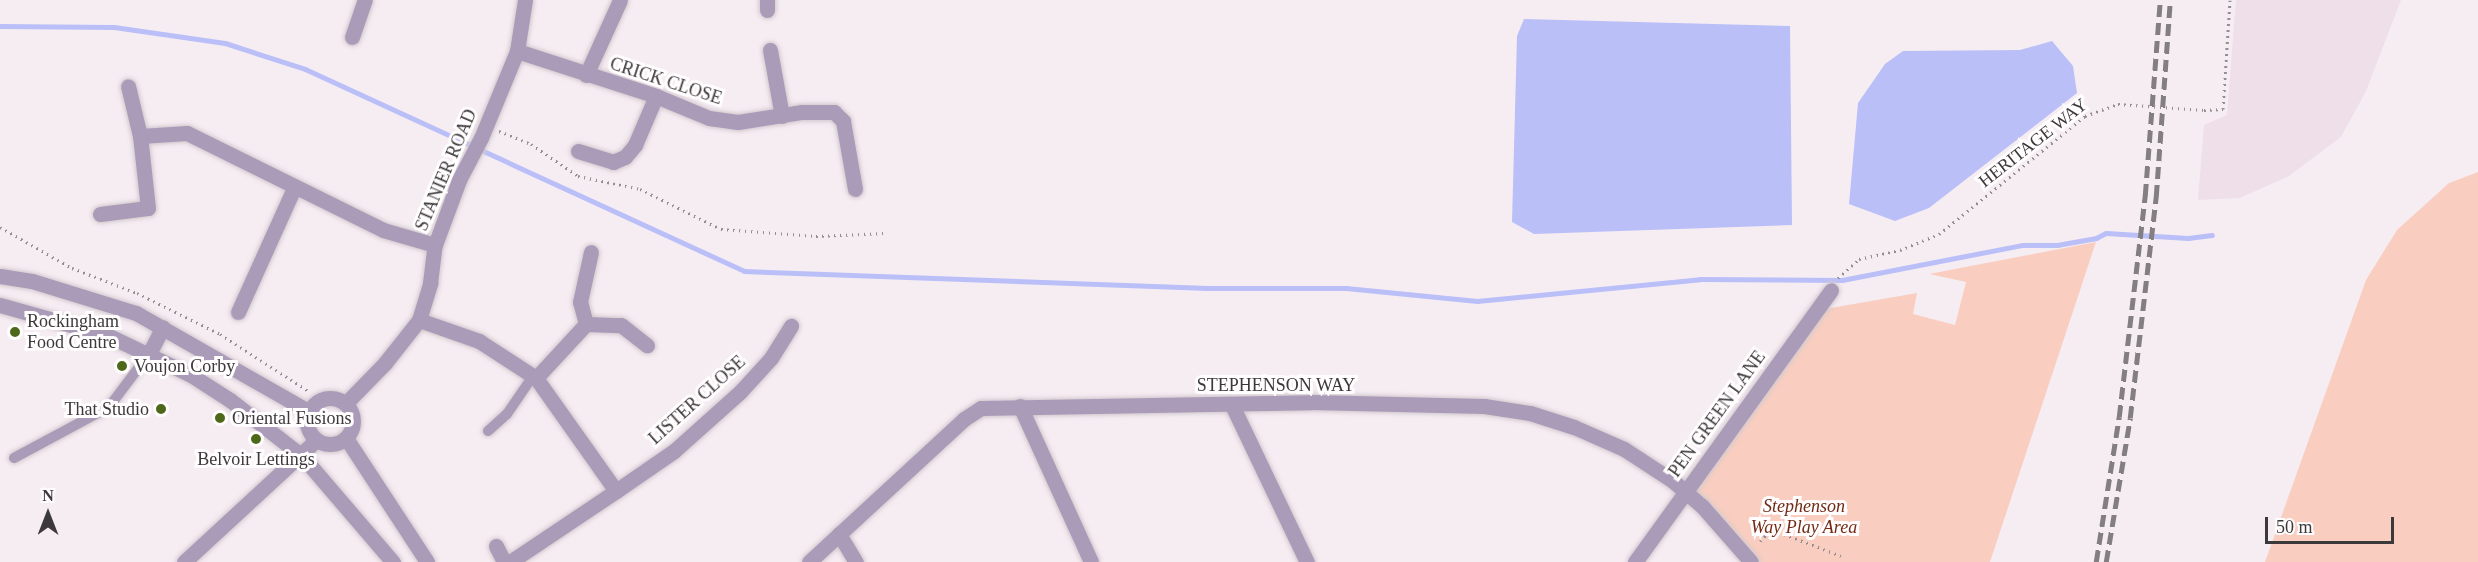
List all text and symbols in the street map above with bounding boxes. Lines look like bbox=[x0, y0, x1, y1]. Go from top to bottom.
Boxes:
street label: CRICK CLOSE bbox=[607, 53, 725, 109]
street label: HERITAGE WAY bbox=[1974, 94, 2092, 192]
street label: STANIER ROAD bbox=[411, 106, 481, 234]
place label: Rockingham Food Centre bbox=[27, 311, 119, 354]
marker: Rockingham Food Centre bbox=[8, 325, 22, 339]
street label: PEN GREEN LANE bbox=[1664, 347, 1770, 481]
street label: LISTER CLOSE bbox=[644, 351, 750, 449]
place label: Voujon Corby bbox=[134, 355, 235, 377]
marker: Voujon Corby bbox=[115, 359, 129, 373]
street label: STEPHENSON WAY bbox=[1197, 374, 1355, 396]
place label: That Studio bbox=[65, 398, 149, 420]
marker: That Studio bbox=[154, 402, 168, 416]
place label: Oriental Fusions bbox=[232, 407, 351, 429]
marker: Oriental Fusions bbox=[213, 411, 227, 425]
marker: Belvoir Lettings bbox=[249, 432, 263, 446]
place label: Belvoir Lettings bbox=[197, 448, 315, 470]
north arrow bbox=[18, 484, 78, 544]
text: N bbox=[42, 487, 54, 504]
park label: Stephenson Way Play Area bbox=[1751, 496, 1857, 538]
scale bar bbox=[2268, 505, 2397, 543]
text: 50 m bbox=[2276, 517, 2313, 537]

